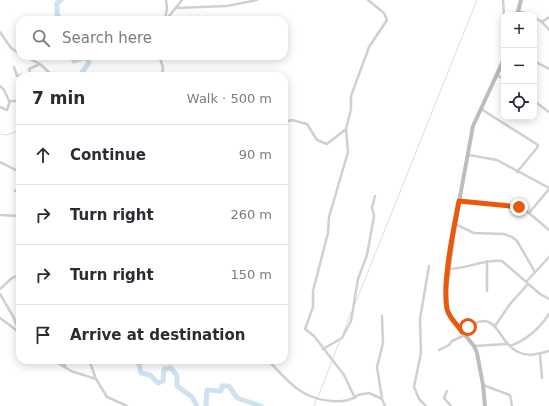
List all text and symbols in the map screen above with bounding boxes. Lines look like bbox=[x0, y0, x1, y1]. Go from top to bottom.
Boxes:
map controls bbox=[501, 12, 537, 120]
button: + bbox=[501, 12, 537, 48]
search box bbox=[16, 16, 288, 60]
icon: search bbox=[30, 27, 52, 49]
text: Search here bbox=[62, 29, 152, 47]
button: − bbox=[501, 48, 537, 84]
button: locate bbox=[501, 84, 537, 120]
text: 7 min bbox=[32, 88, 85, 108]
text: Walk · 500 m bbox=[187, 91, 272, 106]
icon: ahead bbox=[32, 144, 54, 166]
text: Continue bbox=[70, 146, 146, 164]
text: 90 m bbox=[239, 147, 272, 162]
route end bbox=[510, 198, 528, 216]
icon: right bbox=[32, 204, 54, 226]
text: Turn right bbox=[70, 206, 154, 224]
text: 260 m bbox=[230, 207, 272, 222]
icon: right bbox=[32, 264, 54, 286]
text: Turn right bbox=[70, 266, 154, 284]
text: 150 m bbox=[230, 267, 272, 282]
route start bbox=[459, 318, 477, 336]
icon: arrive bbox=[32, 324, 54, 346]
text: Arrive at destination bbox=[70, 326, 245, 344]

